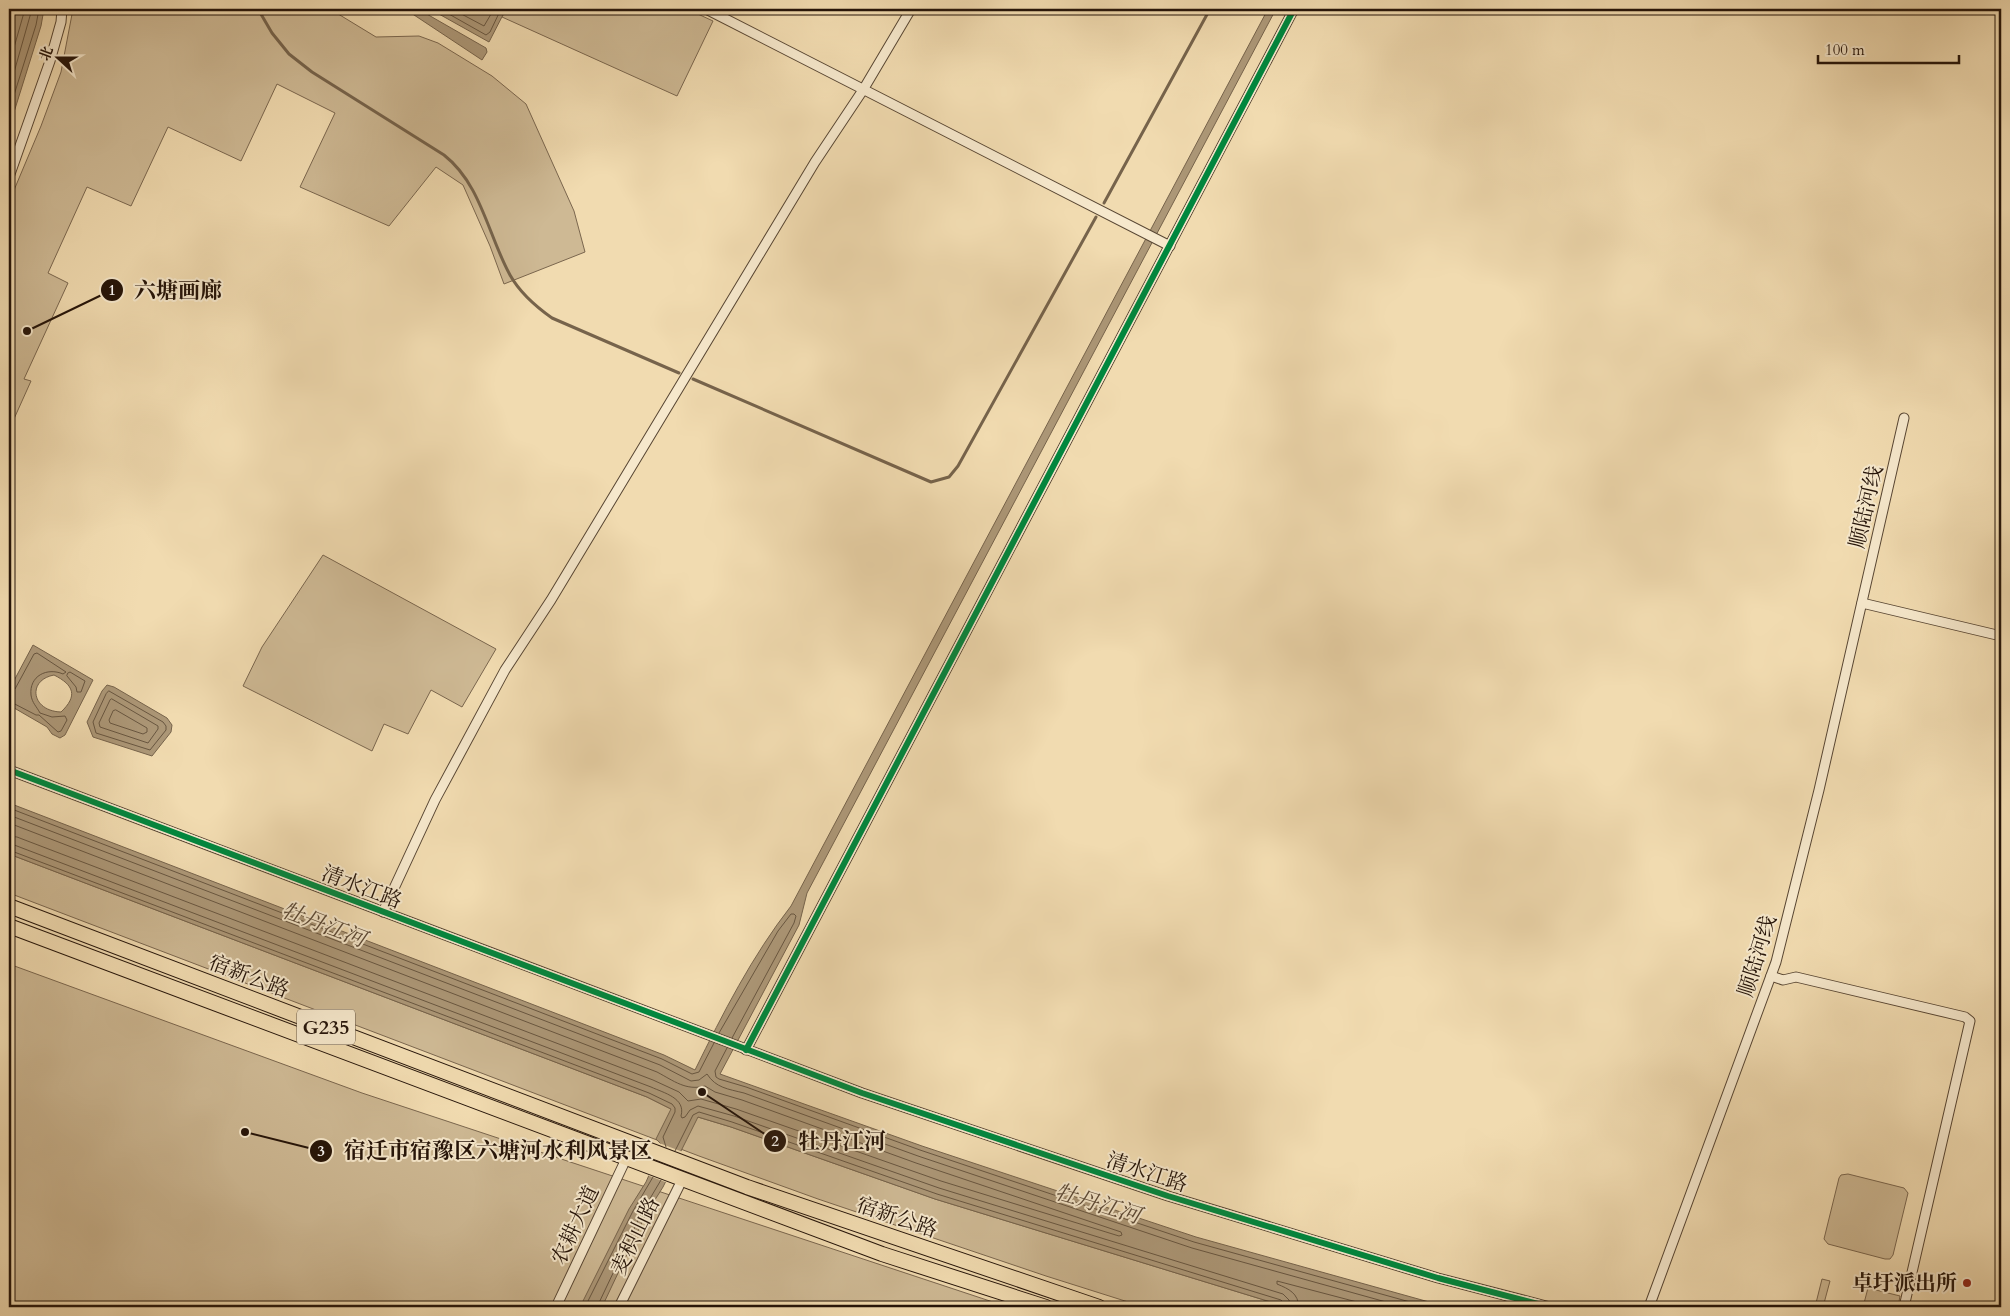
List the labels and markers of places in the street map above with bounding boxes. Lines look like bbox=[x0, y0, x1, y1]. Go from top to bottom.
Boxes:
callout: 六塘画廊 bbox=[99, 271, 232, 308]
callout: 牡丹江河 bbox=[763, 1123, 896, 1160]
callout: 宿迁市宿豫区六塘河水利风景区 bbox=[309, 1132, 662, 1169]
place label: 卓圩派出所 bbox=[1852, 1269, 1957, 1298]
marker: 卓圩派出所 bbox=[1961, 1277, 1973, 1289]

